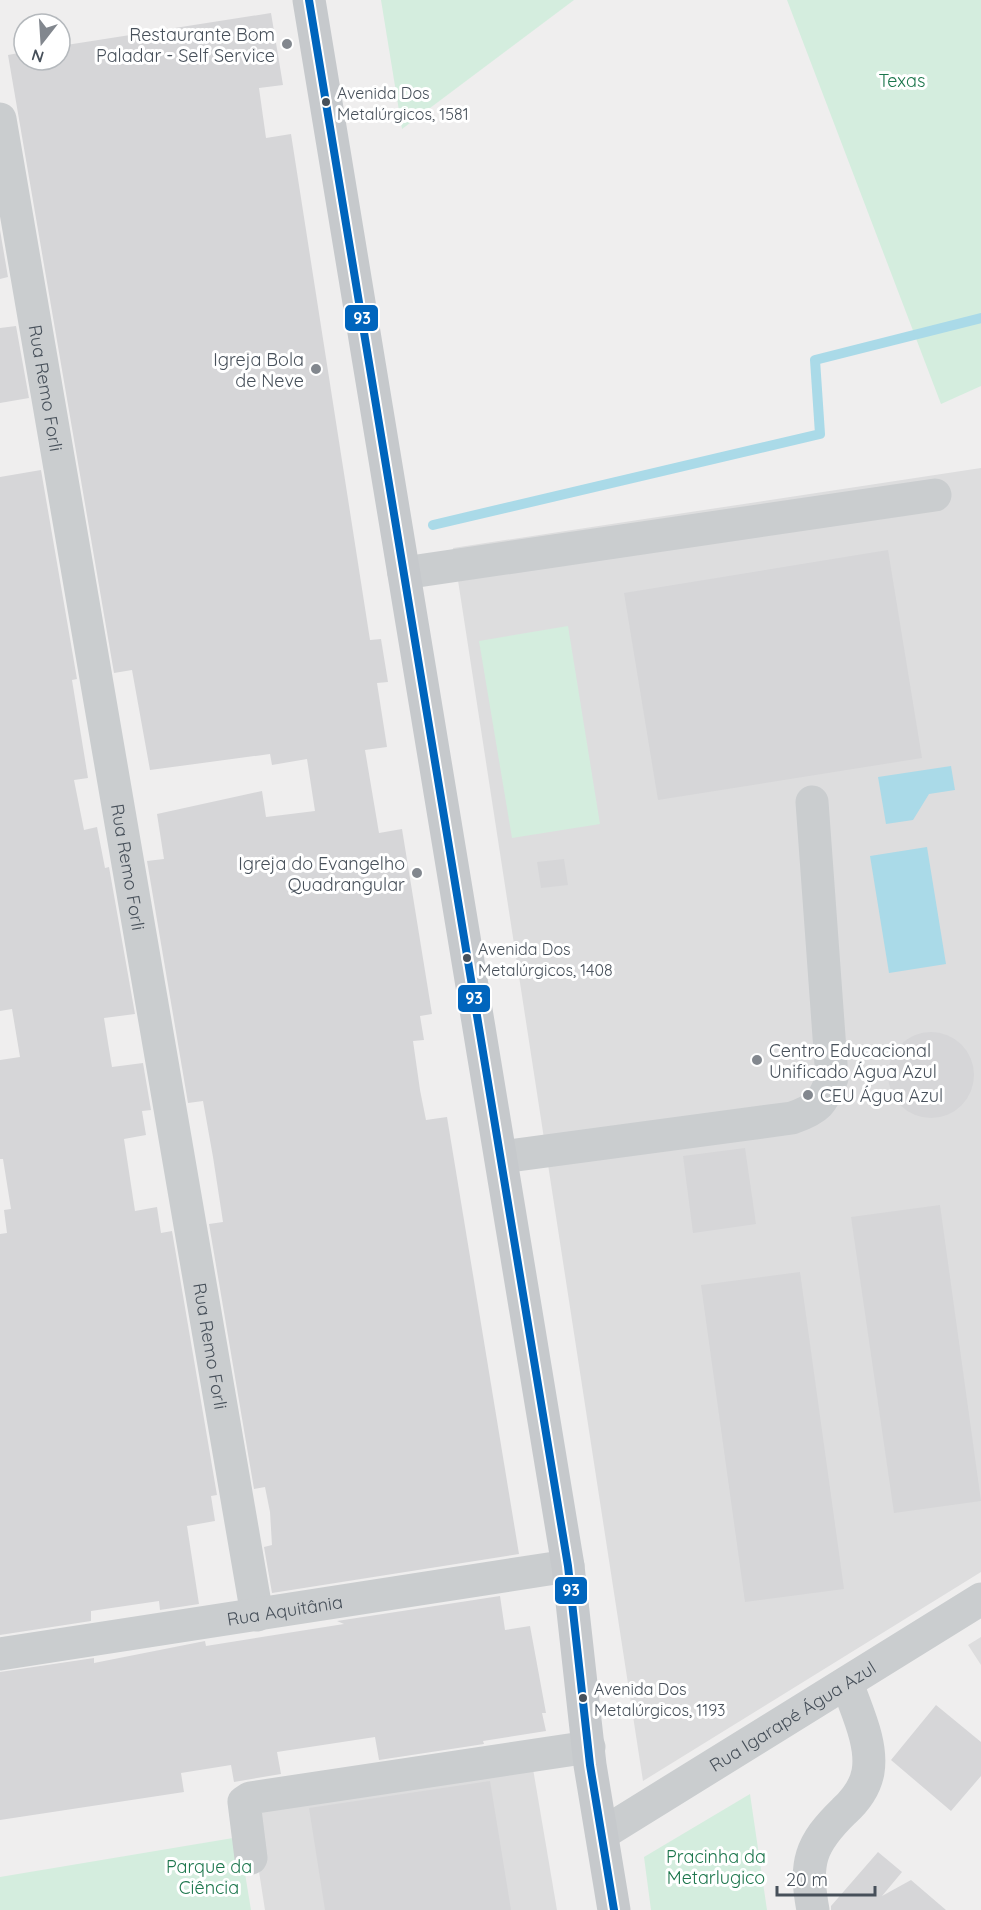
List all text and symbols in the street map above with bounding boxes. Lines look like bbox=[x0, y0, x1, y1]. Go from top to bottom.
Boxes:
north arrow bbox=[12, 12, 72, 72]
place label: Restaurante Bom Paladar - Self Service bbox=[96, 23, 275, 67]
marker: Restaurante Bom Paladar - Self Service bbox=[280, 37, 294, 51]
text: N bbox=[29, 45, 46, 68]
park label: Texas bbox=[879, 69, 925, 92]
place label: Avenida Dos Metalúrgicos, 1581 bbox=[337, 83, 469, 124]
marker: Avenida Dos Metalúrgicos, 1581 bbox=[320, 96, 332, 108]
line badge: 93 bbox=[344, 304, 379, 332]
text: 93 bbox=[353, 308, 371, 328]
street label: Rua Remo Forli bbox=[24, 323, 68, 453]
place label: Igreja Bola de Neve bbox=[213, 348, 304, 392]
marker: Igreja Bola de Neve bbox=[309, 362, 323, 376]
street label: Rua Remo Forli bbox=[106, 802, 151, 932]
place label: Igreja do Evangelho Quadrangular bbox=[238, 852, 405, 896]
marker: Igreja do Evangelho Quadrangular bbox=[410, 866, 424, 880]
place label: Avenida Dos Metalúrgicos, 1408 bbox=[478, 939, 613, 980]
marker: Avenida Dos Metalúrgicos, 1408 bbox=[461, 952, 473, 964]
line badge: 93 bbox=[457, 984, 491, 1013]
text: 93 bbox=[465, 988, 483, 1008]
place label: Centro Educacional Unificado Água Azul bbox=[769, 1039, 937, 1083]
marker: Centro Educacional Unificado Água Azul bbox=[750, 1053, 764, 1067]
place label: CEU Água Azul bbox=[820, 1084, 943, 1107]
marker: CEU Água Azul bbox=[801, 1088, 815, 1102]
street label: Rua Remo Forli bbox=[189, 1281, 233, 1411]
line badge: 93 bbox=[554, 1576, 588, 1605]
text: 93 bbox=[562, 1580, 580, 1600]
street label: Rua Aquitânia bbox=[225, 1590, 344, 1630]
street label: Rua Igarapé Água Azul bbox=[705, 1656, 880, 1776]
place label: Avenida Dos Metalúrgicos, 1193 bbox=[594, 1679, 726, 1720]
marker: Avenida Dos Metalúrgicos, 1193 bbox=[577, 1692, 589, 1704]
park label: Pracinha da Metarlugico bbox=[666, 1845, 766, 1889]
park label: Parque da Ciência bbox=[166, 1855, 252, 1899]
scale bar bbox=[777, 1859, 874, 1897]
text: 20 m bbox=[786, 1868, 828, 1891]

